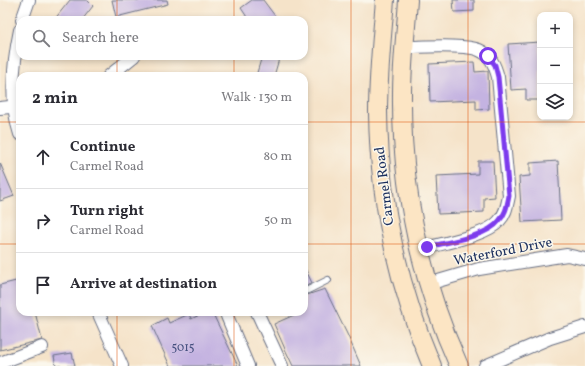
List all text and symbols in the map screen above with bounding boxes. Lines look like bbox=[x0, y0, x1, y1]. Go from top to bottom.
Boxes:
map controls bbox=[537, 12, 573, 120]
button: + bbox=[537, 12, 573, 48]
search box bbox=[16, 16, 308, 60]
icon: search bbox=[30, 27, 52, 49]
text: Search here bbox=[62, 28, 139, 49]
route start bbox=[479, 47, 497, 65]
button: − bbox=[537, 48, 573, 84]
button: layers bbox=[537, 84, 573, 120]
text: 2 min bbox=[32, 87, 78, 110]
text: Walk · 130 m bbox=[221, 89, 292, 107]
text: Continue bbox=[70, 137, 135, 158]
street label: Carmel Road bbox=[371, 145, 399, 227]
icon: ahead bbox=[32, 146, 54, 168]
text: 80 m bbox=[263, 148, 292, 166]
text: Carmel Road bbox=[70, 158, 144, 176]
text: Turn right bbox=[70, 201, 144, 222]
icon: right bbox=[32, 210, 54, 232]
text: 50 m bbox=[264, 212, 292, 230]
text: Carmel Road bbox=[70, 222, 144, 240]
street label: Waterford Drive bbox=[452, 233, 554, 271]
route end bbox=[418, 238, 436, 256]
icon: arrive bbox=[32, 274, 54, 296]
text: Arrive at destination bbox=[70, 274, 217, 295]
house number: 5015 bbox=[171, 340, 195, 356]

